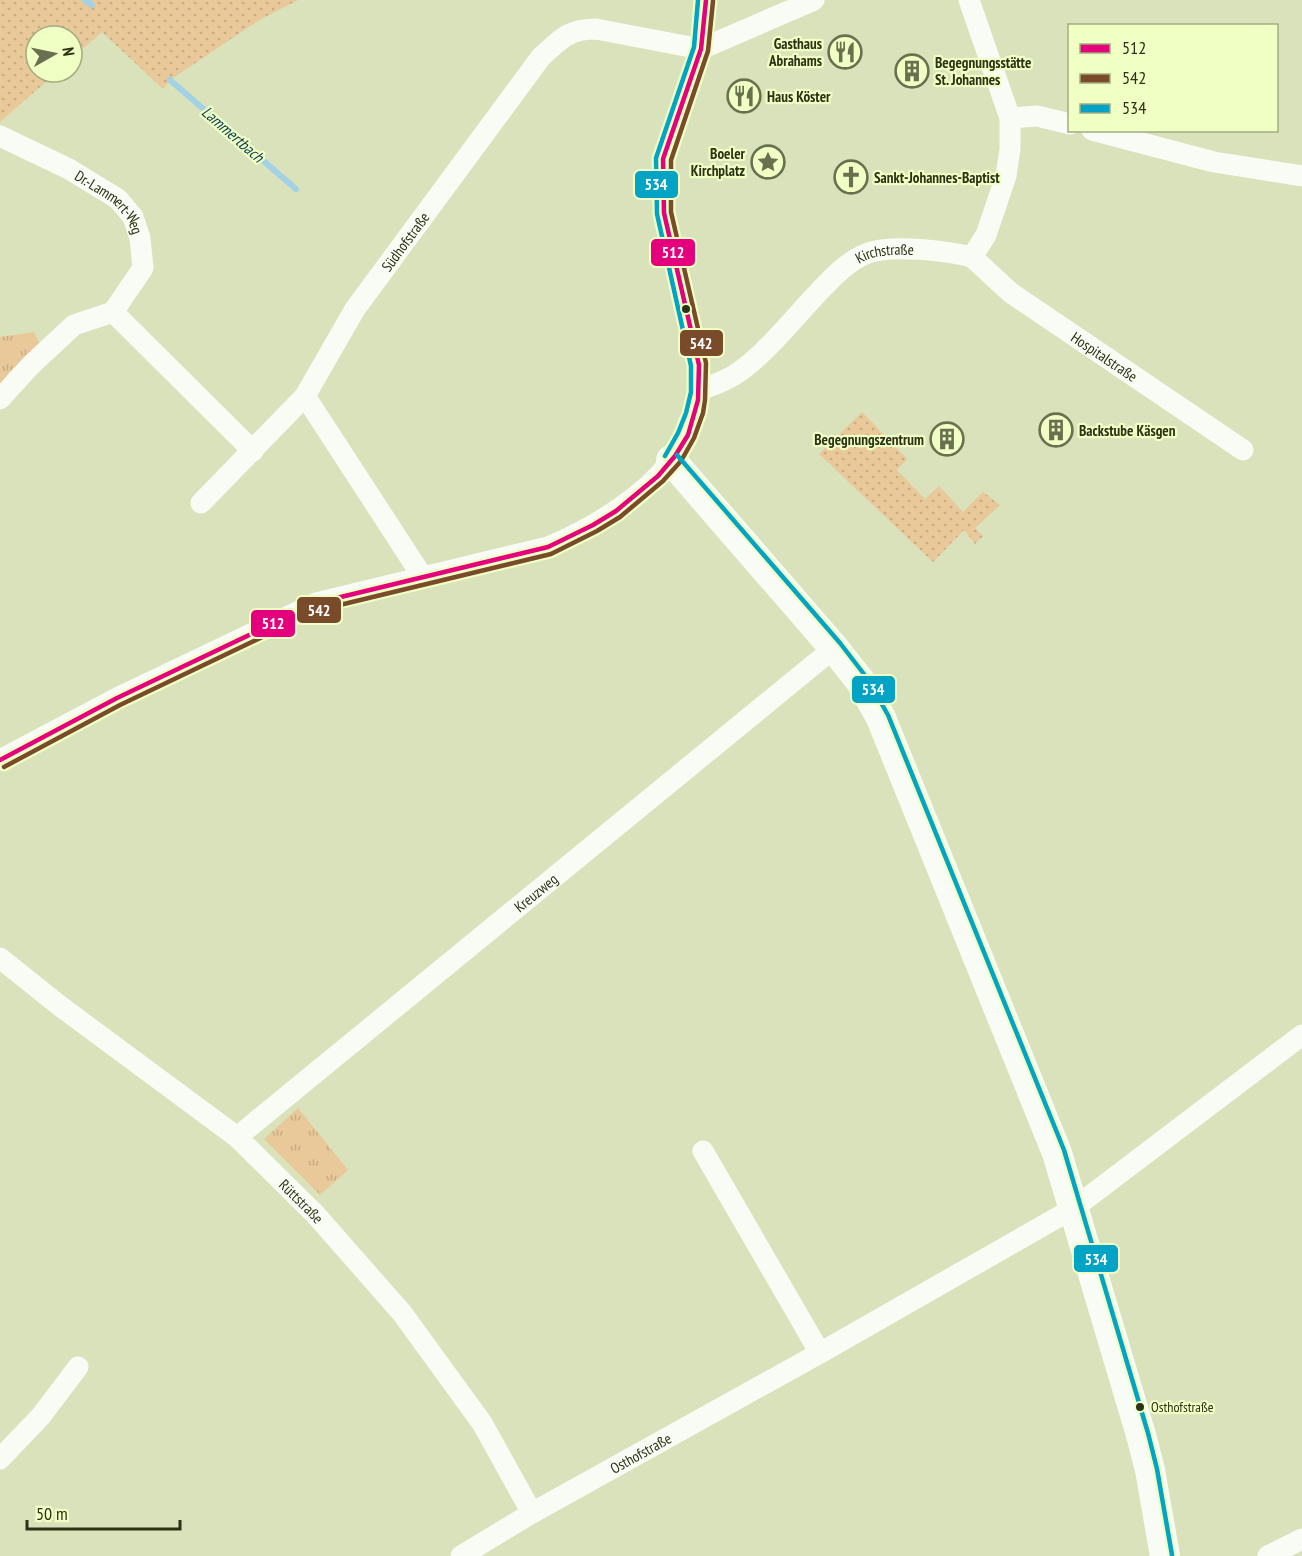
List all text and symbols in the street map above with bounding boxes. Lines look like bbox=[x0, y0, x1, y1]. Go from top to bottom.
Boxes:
north arrow bbox=[24, 24, 84, 84]
legend bbox=[1068, 24, 1278, 132]
place label: Gasthaus Abrahams bbox=[768, 34, 822, 70]
restaurant icon: Gasthaus Abrahams bbox=[827, 34, 863, 70]
text: 512 bbox=[1122, 36, 1146, 59]
text: N bbox=[58, 46, 79, 57]
building icon: Begegnungsstätte St. Johannes bbox=[894, 53, 930, 89]
place label: Begegnungsstätte St. Johannes bbox=[935, 53, 1031, 89]
text: 542 bbox=[1122, 66, 1146, 89]
restaurant icon: Haus Köster bbox=[726, 78, 762, 114]
place label: Haus Köster bbox=[767, 87, 831, 106]
text: 534 bbox=[1122, 96, 1146, 119]
water label: Lammertbach bbox=[198, 102, 269, 167]
place label: Boeler Kirchplatz bbox=[691, 144, 746, 180]
place icon: Boeler Kirchplatz bbox=[750, 144, 786, 180]
church icon: Sankt-Johannes-Baptist bbox=[833, 159, 869, 195]
street label: Dr.-Lammert-Weg bbox=[72, 166, 147, 236]
place label: Sankt-Johannes-Baptist bbox=[874, 168, 1000, 187]
line badge: 534 bbox=[634, 170, 679, 199]
text: 534 bbox=[645, 174, 668, 194]
street label: Südhofstraße bbox=[377, 208, 433, 275]
line badge: 512 bbox=[650, 238, 696, 267]
street label: Kirchstraße bbox=[851, 239, 914, 267]
text: 512 bbox=[662, 242, 684, 262]
unlabelled marker bbox=[680, 303, 692, 315]
street label: Hospitalstraße bbox=[1068, 327, 1141, 385]
line badge: 542 bbox=[679, 329, 724, 357]
text: 542 bbox=[690, 333, 712, 353]
building icon: Backstube Käsgen bbox=[1038, 412, 1074, 448]
building icon: Begegnungszentrum bbox=[929, 421, 965, 457]
place label: Backstube Käsgen bbox=[1079, 421, 1176, 440]
place label: Begegnungszentrum bbox=[814, 430, 924, 449]
line badge: 542 bbox=[296, 596, 342, 624]
text: 542 bbox=[308, 600, 330, 620]
line badge: 512 bbox=[250, 609, 296, 638]
text: 512 bbox=[262, 613, 284, 633]
line badge: 534 bbox=[851, 675, 896, 704]
text: 534 bbox=[862, 679, 885, 699]
street label: Kreuzweg bbox=[510, 869, 561, 916]
street label: Rüttstraße bbox=[276, 1175, 328, 1227]
line badge: 534 bbox=[1073, 1244, 1119, 1273]
text: 534 bbox=[1085, 1249, 1108, 1269]
place label: Osthofstraße bbox=[1151, 1398, 1214, 1416]
marker: Osthofstraße bbox=[1134, 1401, 1146, 1413]
street label: Osthofstraße bbox=[606, 1428, 674, 1477]
scale bar bbox=[27, 1493, 180, 1531]
text: 50 m bbox=[36, 1502, 68, 1525]

